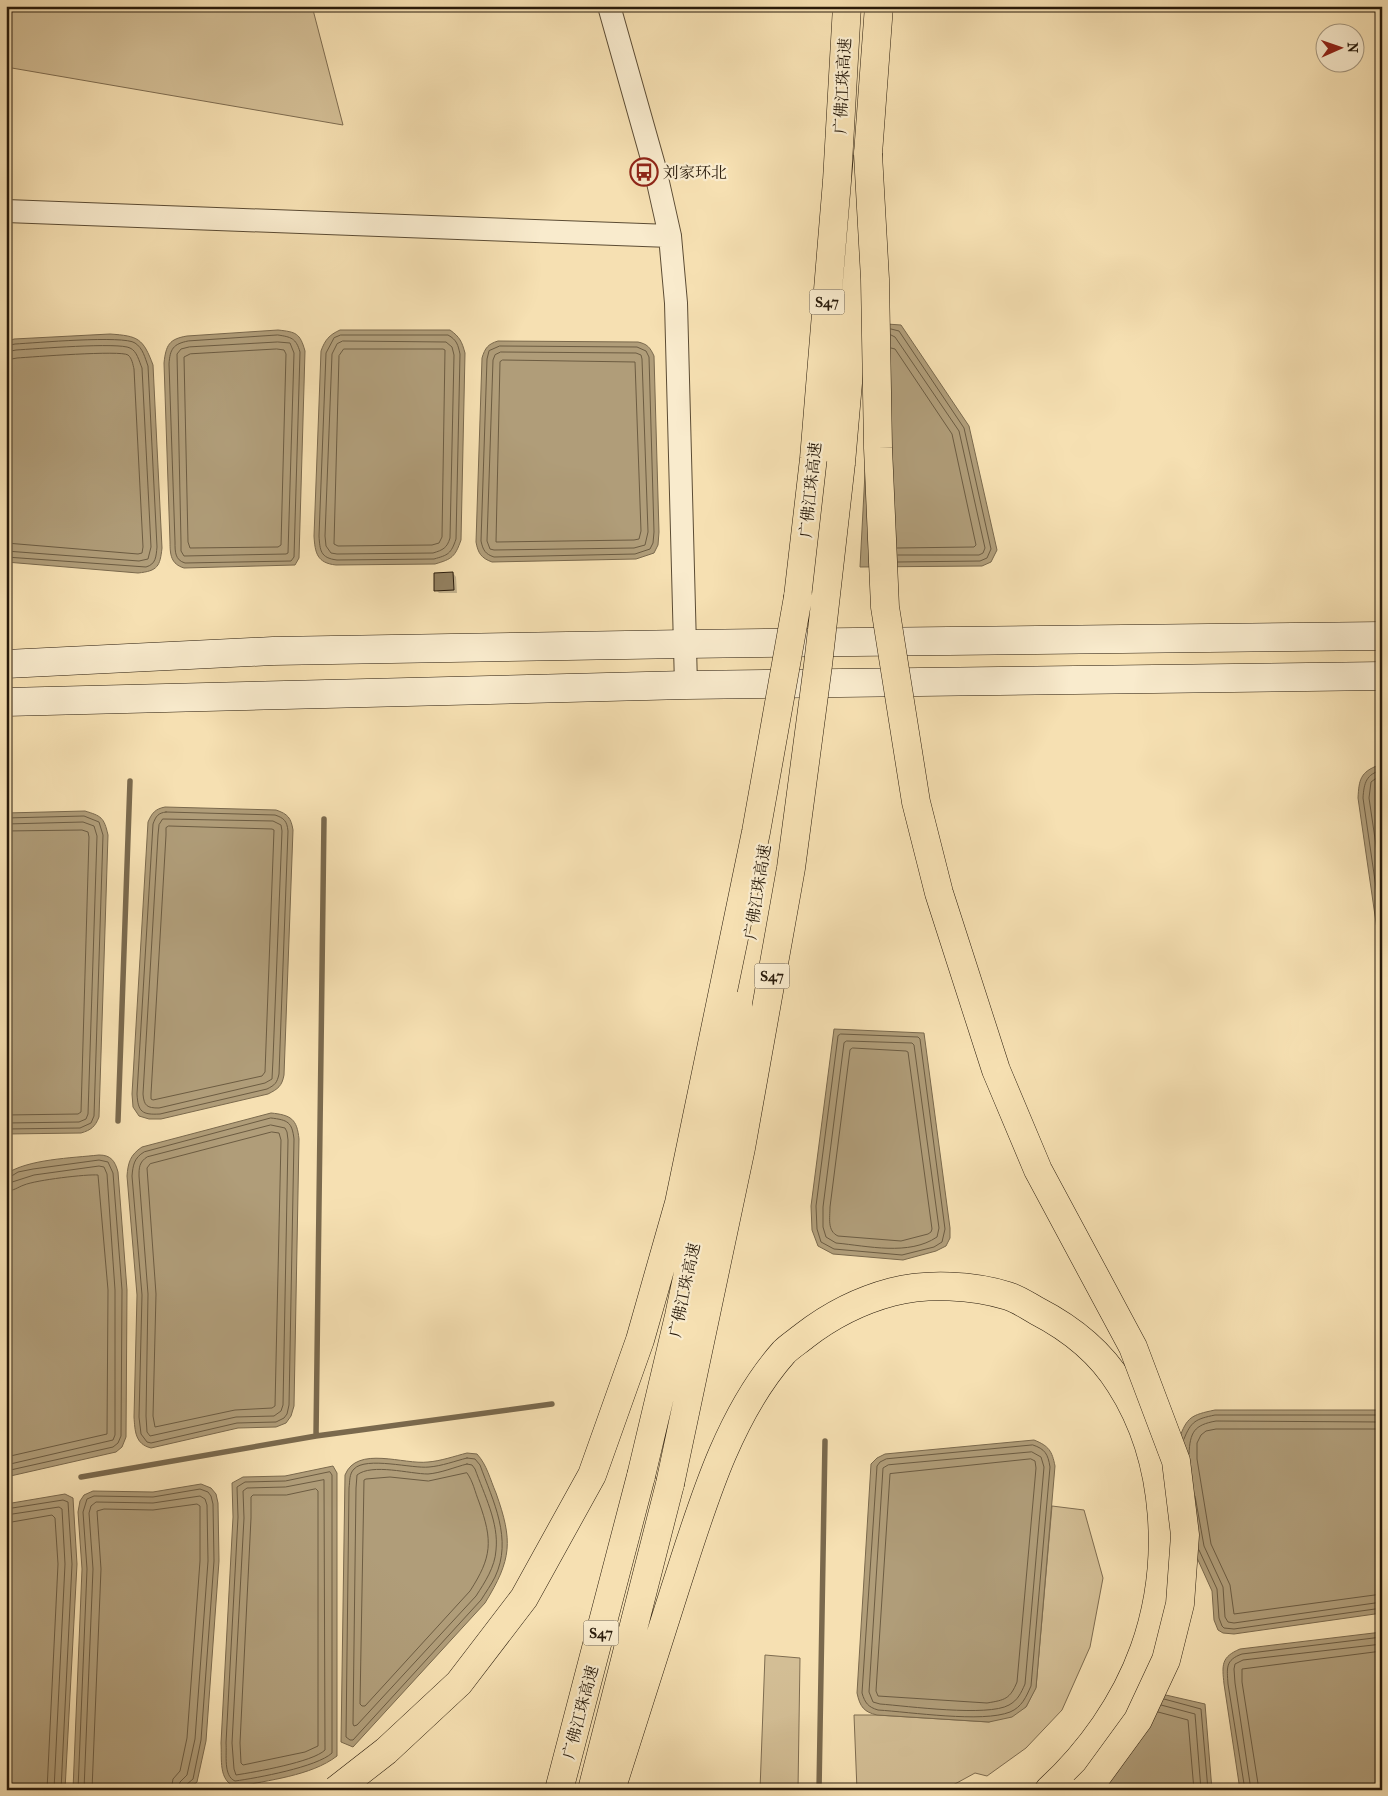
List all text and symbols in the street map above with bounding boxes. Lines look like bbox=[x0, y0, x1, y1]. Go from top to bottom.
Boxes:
north arrow bbox=[1316, 22, 1366, 72]
street label: 广佛江珠高速 bbox=[830, 38, 854, 134]
text: N bbox=[1344, 42, 1361, 54]
bus stop icon: 刘家环北 bbox=[629, 157, 659, 187]
place label: 刘家环北 bbox=[663, 163, 727, 182]
road number: S47 bbox=[810, 290, 844, 314]
street label: 广佛江珠高速 bbox=[796, 441, 825, 539]
street label: 广佛江珠高速 bbox=[741, 843, 774, 941]
road number: S47 bbox=[754, 964, 790, 988]
street label: 广佛江珠高速 bbox=[665, 1241, 704, 1339]
road number: S47 bbox=[584, 1620, 618, 1646]
street label: 广佛江珠高速 bbox=[559, 1663, 602, 1761]

